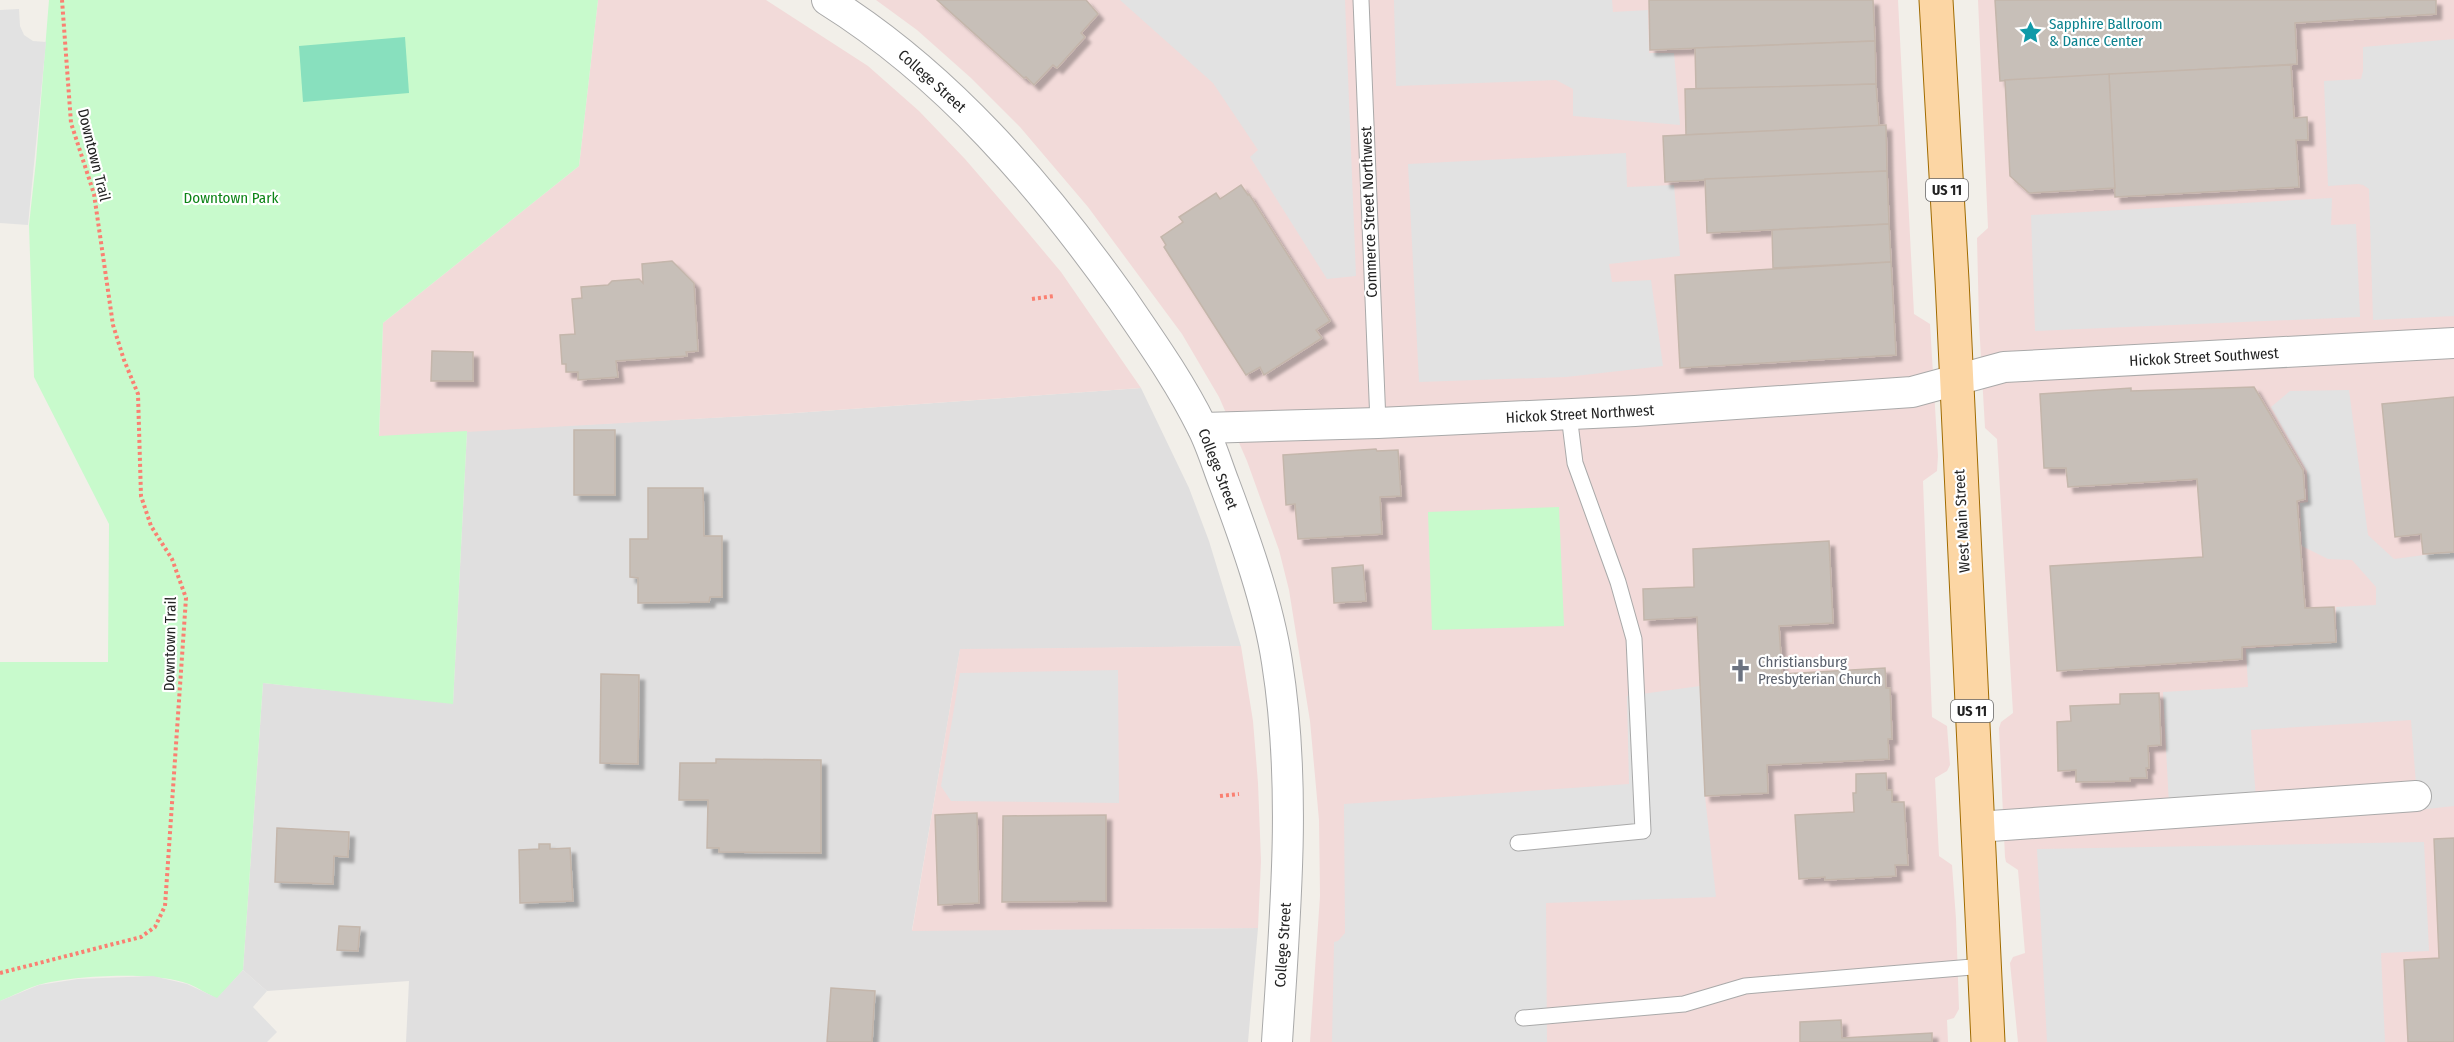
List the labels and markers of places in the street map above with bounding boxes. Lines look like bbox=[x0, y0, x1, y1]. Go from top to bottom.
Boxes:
place label: Sapphire Ballroom & Dance Center bbox=[2049, 15, 2163, 50]
place icon: Sapphire Ballroom & Dance Center bbox=[2018, 20, 2044, 46]
place label: Christiansburg Presbyterian Church bbox=[1758, 653, 1881, 688]
church icon: Christiansburg Presbyterian Church bbox=[1727, 658, 1753, 684]

